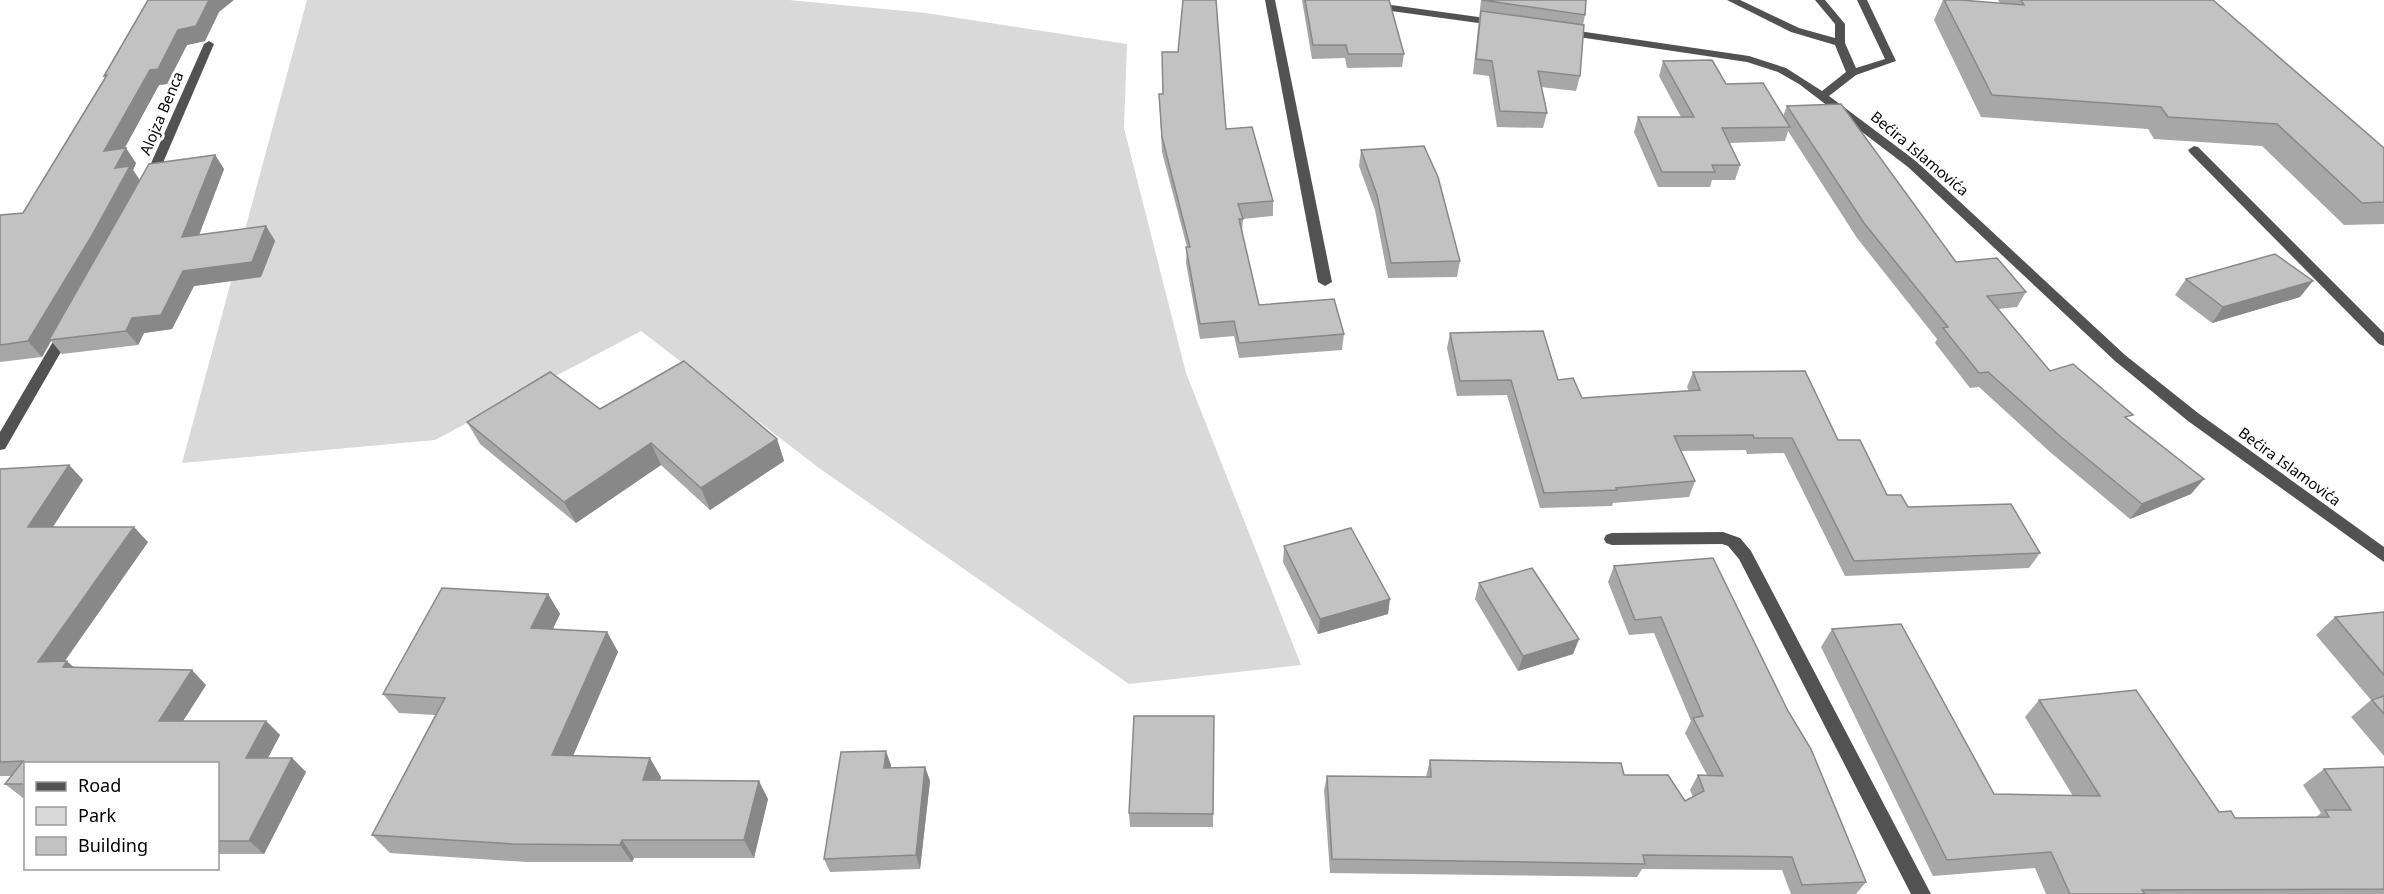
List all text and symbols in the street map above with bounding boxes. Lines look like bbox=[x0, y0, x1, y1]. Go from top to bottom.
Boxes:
street label: Alojza Benca bbox=[134, 68, 188, 158]
street label: Bećira Islamovića bbox=[1867, 106, 1973, 200]
street label: Bećira Islamovića bbox=[2235, 422, 2345, 510]
legend bbox=[24, 762, 219, 870]
text: Road bbox=[78, 773, 121, 797]
text: Park bbox=[78, 803, 116, 827]
text: Building bbox=[78, 833, 148, 857]

